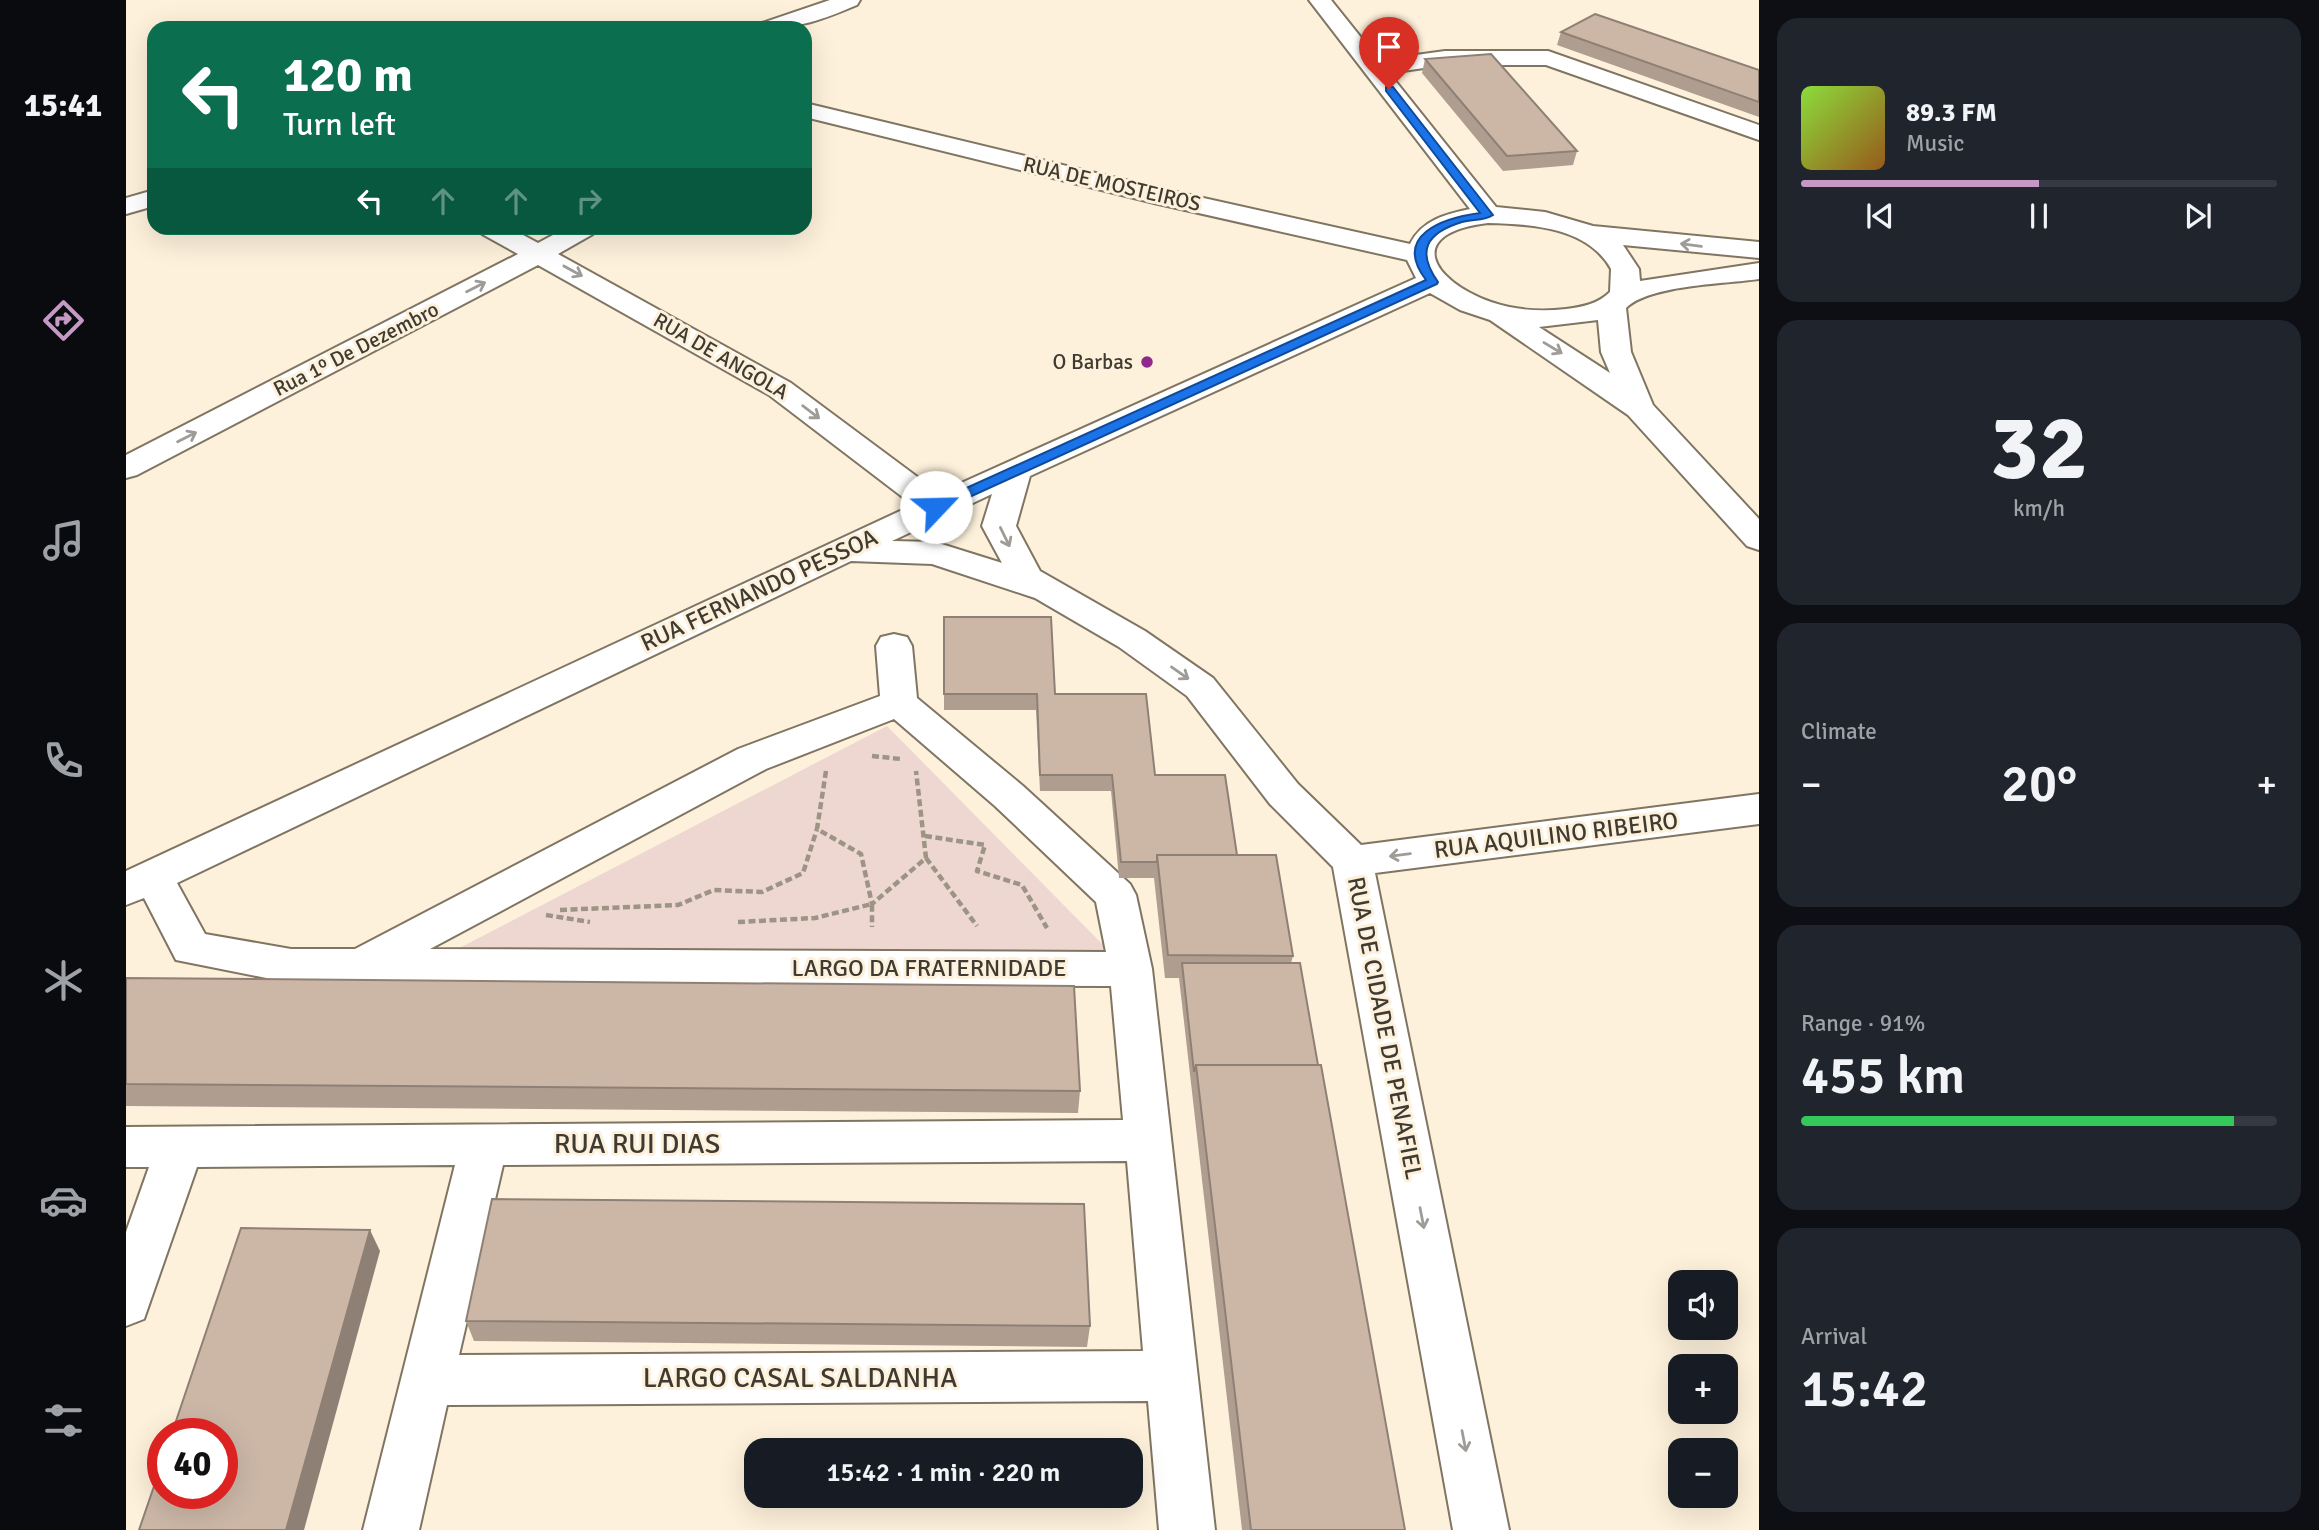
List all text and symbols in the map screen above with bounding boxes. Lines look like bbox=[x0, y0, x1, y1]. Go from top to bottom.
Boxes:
pin bbox=[1359, 17, 1419, 89]
icon: arrive bbox=[1370, 28, 1408, 66]
text: 120 m bbox=[283, 45, 413, 105]
icon: left bbox=[168, 49, 259, 140]
text: 15:41 bbox=[24, 86, 102, 125]
text: 89.3 FM bbox=[1906, 97, 1997, 129]
text: Turn left bbox=[283, 105, 396, 144]
text: Music bbox=[1906, 129, 1964, 158]
street label: RUA DE MOSTEIROS bbox=[1021, 151, 1203, 217]
icon: left bbox=[351, 182, 389, 220]
icon: ahead bbox=[424, 182, 462, 220]
icon: ahead bbox=[497, 182, 535, 220]
icon: right bbox=[570, 182, 608, 220]
icon: previous bbox=[1861, 197, 1899, 235]
icon: pause bbox=[2020, 197, 2058, 235]
icon: next bbox=[2179, 197, 2217, 235]
one-way arrow bbox=[1680, 238, 1703, 251]
one-way arrow bbox=[562, 264, 582, 278]
one-way arrow bbox=[465, 280, 486, 293]
icon: directions bbox=[39, 296, 88, 345]
street label: Rua 1º De Dezembro bbox=[269, 296, 443, 402]
street label: RUA DE ANGOLA bbox=[649, 307, 793, 405]
one-way arrow bbox=[1543, 342, 1563, 356]
place label: O Barbas bbox=[1053, 349, 1133, 375]
marker: O Barbas bbox=[1139, 354, 1155, 370]
text: 32 bbox=[1990, 392, 2088, 505]
one-way arrow bbox=[801, 404, 819, 419]
one-way arrow bbox=[176, 429, 196, 443]
position arrow bbox=[899, 470, 973, 544]
text: km/h bbox=[2013, 494, 2065, 523]
icon: music bbox=[39, 516, 88, 565]
street label: RUA FERNANDO PESSOA bbox=[636, 522, 883, 658]
one-way arrow bbox=[998, 526, 1012, 547]
one-way arrow bbox=[1170, 666, 1189, 680]
text: Climate bbox=[1801, 717, 1877, 746]
icon: phone bbox=[39, 736, 88, 785]
text: 20° bbox=[2001, 752, 2077, 816]
text: − bbox=[1801, 761, 1822, 808]
text: + bbox=[2256, 761, 2277, 808]
street label: RUA AQUILINO RIBEIRO bbox=[1432, 805, 1680, 865]
one-way arrow bbox=[1389, 849, 1412, 862]
street label: RUA DE CIDADE DE PENAFIEL bbox=[1341, 874, 1429, 1182]
street label: LARGO DA FRATERNIDADE bbox=[791, 953, 1067, 983]
icon: climate bbox=[39, 956, 88, 1005]
text: Range · 91% bbox=[1801, 1009, 1925, 1038]
text: 455 km bbox=[1801, 1044, 1965, 1108]
street label: RUA RUI DIAS bbox=[554, 1127, 720, 1161]
icon: car bbox=[39, 1176, 88, 1225]
one-way arrow bbox=[1415, 1206, 1429, 1229]
map controls bbox=[1668, 1270, 1738, 1508]
button: sound bbox=[1668, 1270, 1738, 1340]
text: Arrival bbox=[1801, 1322, 1867, 1351]
button: + bbox=[1668, 1354, 1738, 1424]
text: 15:42 bbox=[1801, 1357, 1928, 1421]
street label: LARGO CASAL SALDANHA bbox=[643, 1361, 957, 1395]
icon: filters bbox=[39, 1396, 88, 1445]
speed limit sign: 40 bbox=[147, 1418, 238, 1509]
one-way arrow bbox=[1458, 1429, 1472, 1452]
button: − bbox=[1668, 1438, 1738, 1508]
text: 15:42 · 1 min · 220 m bbox=[827, 1457, 1060, 1489]

